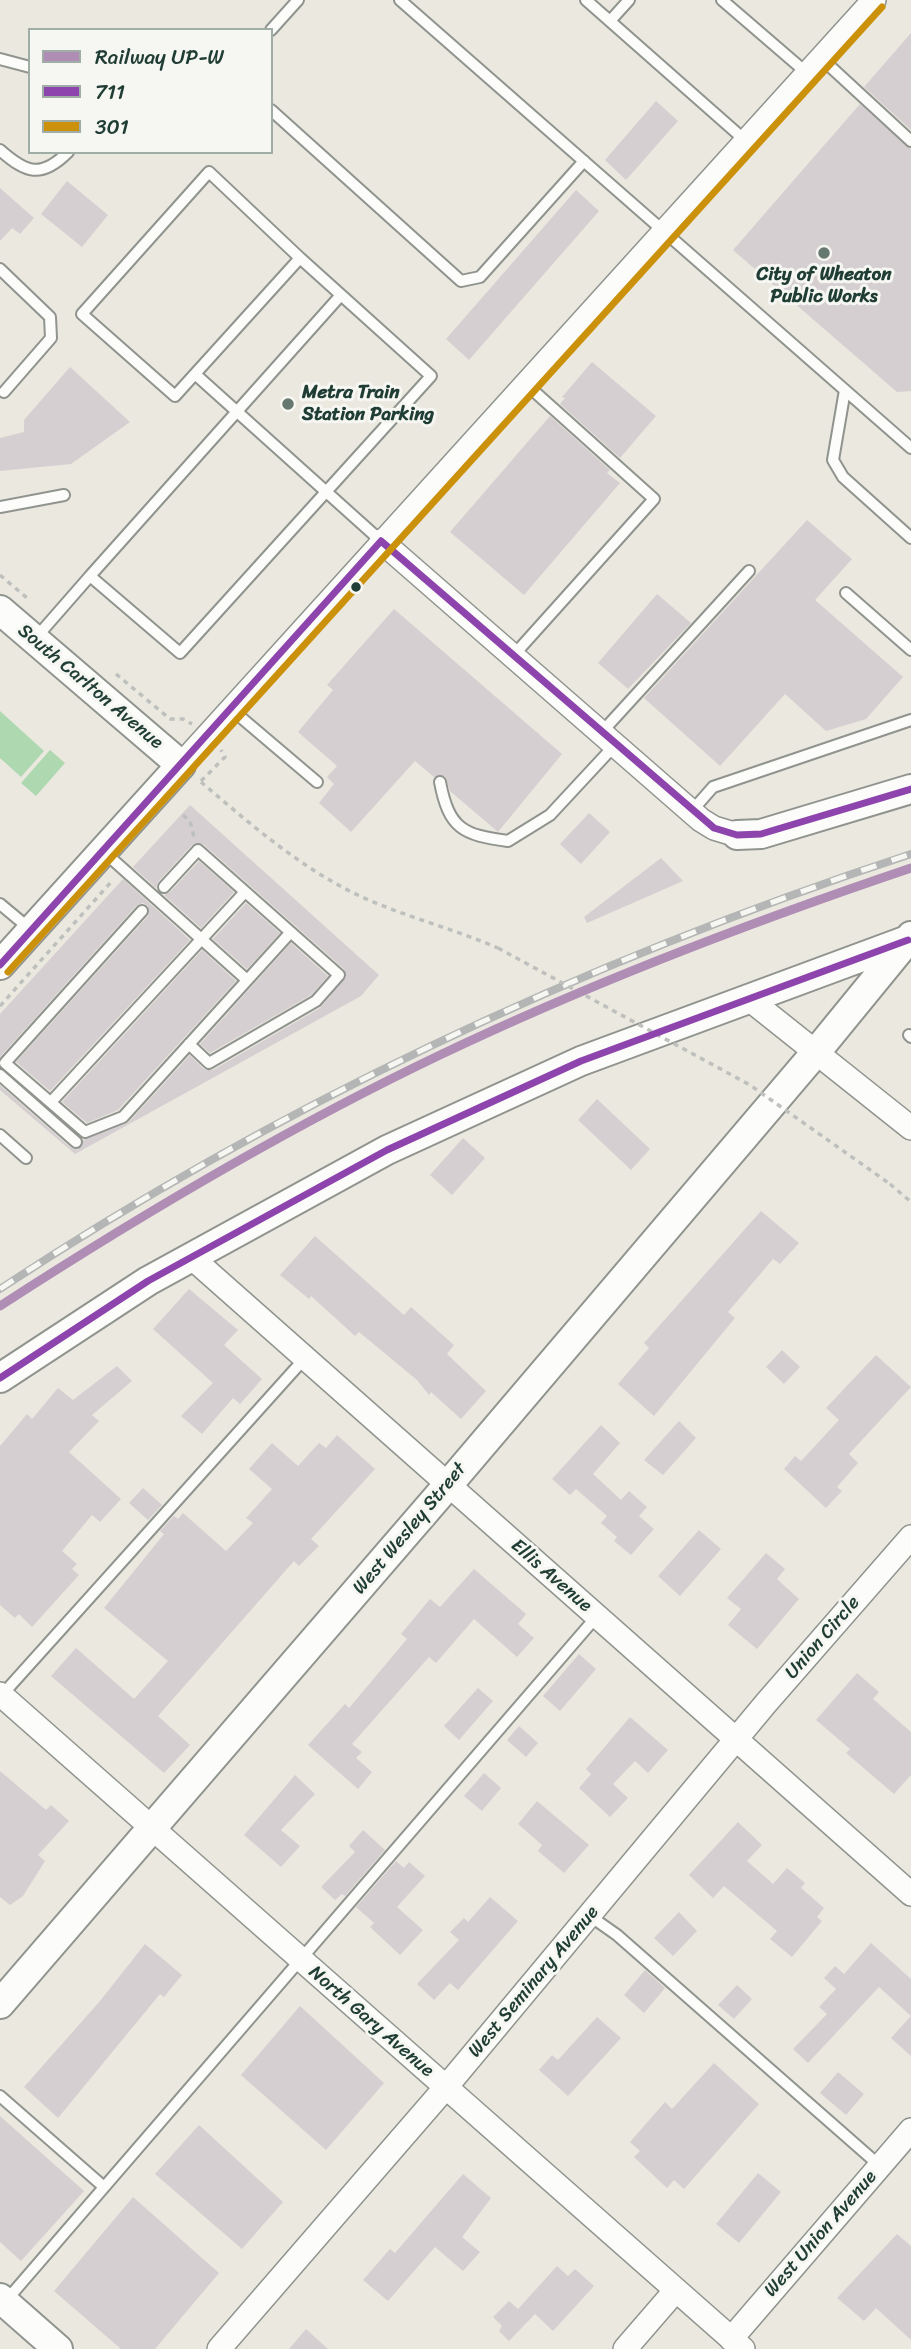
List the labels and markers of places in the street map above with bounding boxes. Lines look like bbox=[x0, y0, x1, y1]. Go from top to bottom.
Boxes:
marker: City of Wheaton Public Works bbox=[816, 245, 832, 261]
place label: City of Wheaton Public Works bbox=[756, 264, 892, 308]
place label: Metra Train Station Parking bbox=[302, 382, 434, 426]
marker: Metra Train Station Parking bbox=[280, 396, 296, 412]
unlabelled marker bbox=[349, 580, 363, 594]

